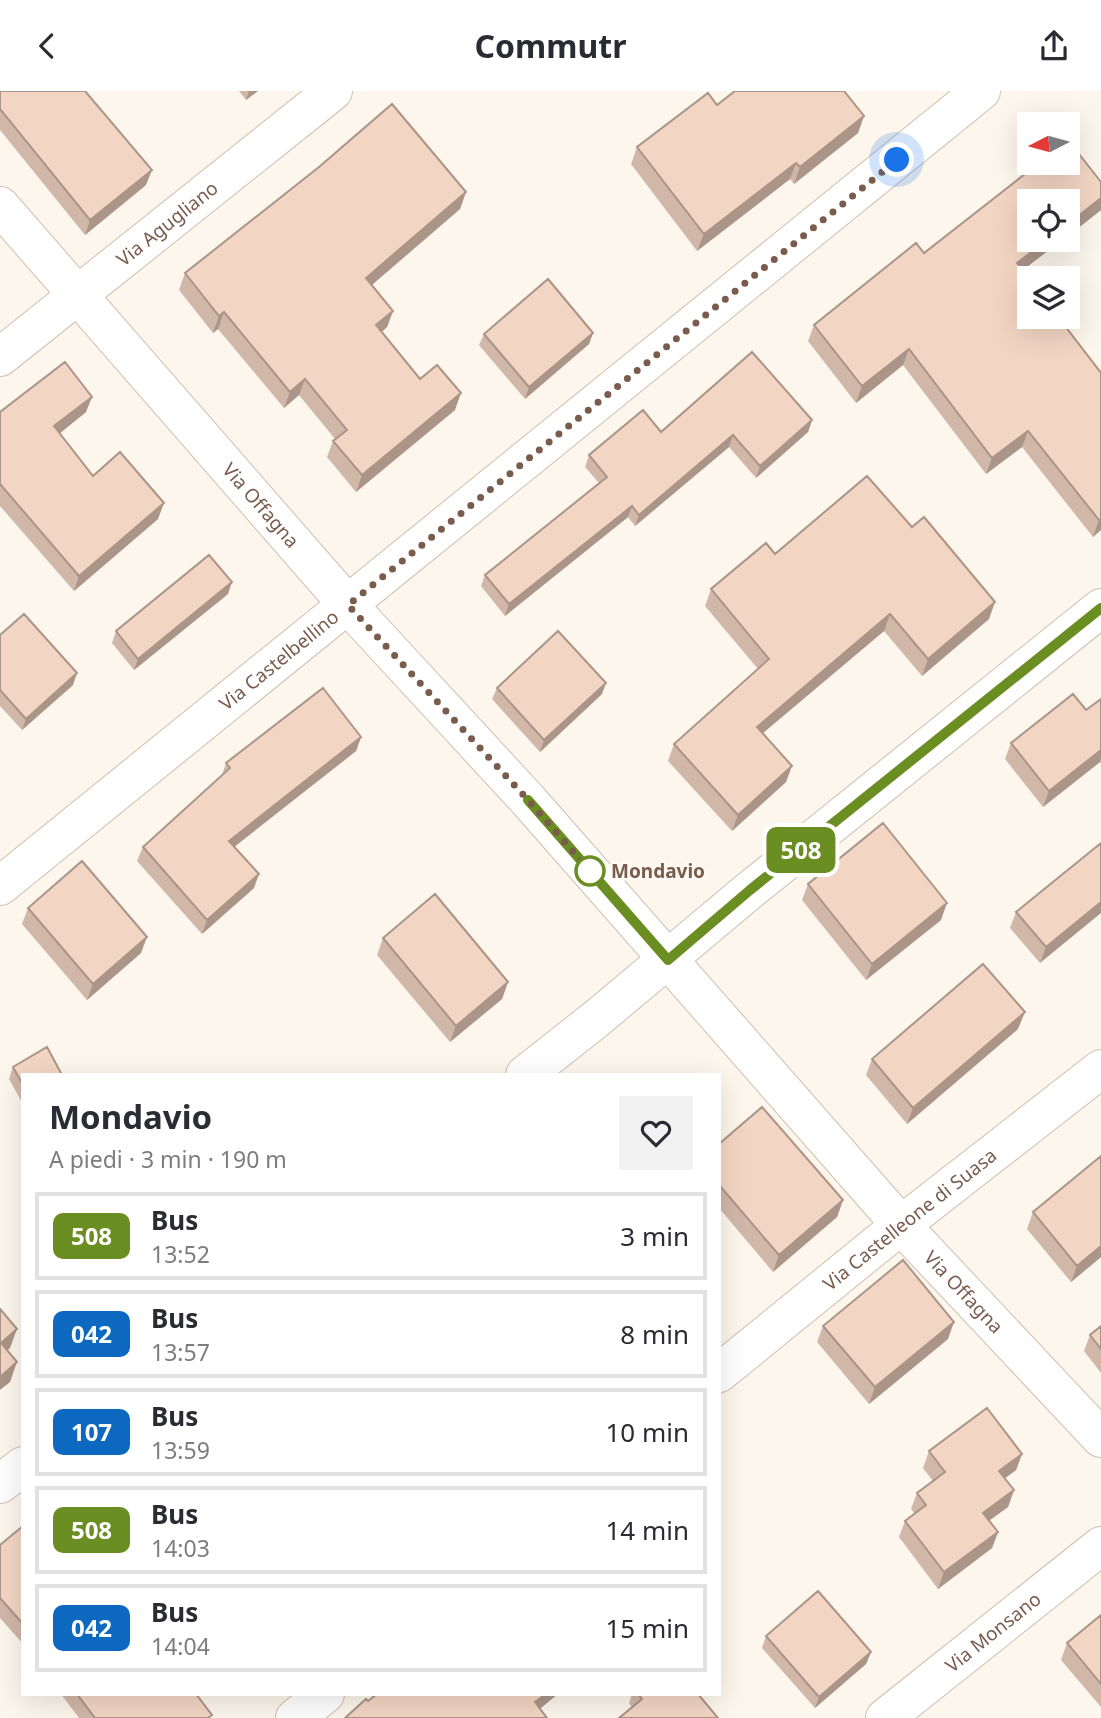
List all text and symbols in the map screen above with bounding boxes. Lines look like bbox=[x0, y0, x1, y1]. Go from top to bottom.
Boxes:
text: Commutr bbox=[475, 24, 626, 67]
icon: back bbox=[28, 27, 66, 65]
icon: share bbox=[1035, 27, 1073, 65]
north arrow bbox=[1017, 112, 1080, 175]
map controls bbox=[1017, 112, 1080, 329]
your location bbox=[879, 142, 914, 177]
street label: Via Agugliano bbox=[111, 175, 223, 272]
button: locate bbox=[1017, 189, 1080, 252]
button: layers bbox=[1017, 266, 1080, 329]
street label: Via Offagna bbox=[217, 457, 305, 553]
street label: Via Castelbellino bbox=[214, 604, 344, 716]
line badge: 508 bbox=[761, 827, 841, 873]
text: 508 bbox=[780, 833, 822, 866]
marker: Mondavio bbox=[575, 856, 605, 886]
place label: Mondavio bbox=[611, 858, 705, 884]
text: Mondavio bbox=[49, 1094, 212, 1139]
button: heart bbox=[619, 1096, 693, 1170]
street label: Via Castelleone di Suasa bbox=[817, 1142, 1002, 1296]
text: A piedi · 3 min · 190 m bbox=[49, 1143, 287, 1175]
text: Bus bbox=[151, 1202, 198, 1238]
text: 3 min bbox=[620, 1218, 689, 1254]
text: 508 bbox=[71, 1219, 112, 1252]
text: 13:52 bbox=[151, 1238, 210, 1270]
street label: Via Offagna bbox=[918, 1245, 1009, 1339]
text: Bus bbox=[151, 1300, 198, 1336]
text: 8 min bbox=[620, 1316, 689, 1352]
text: 042 bbox=[71, 1317, 112, 1350]
text: 13:57 bbox=[151, 1336, 210, 1368]
text: Bus bbox=[151, 1398, 198, 1434]
text: 10 min bbox=[605, 1414, 689, 1450]
text: 107 bbox=[71, 1415, 112, 1448]
text: 13:59 bbox=[151, 1434, 210, 1466]
text: Bus bbox=[151, 1496, 198, 1532]
text: 14 min bbox=[605, 1512, 689, 1548]
text: 508 bbox=[71, 1513, 112, 1546]
text: 14:03 bbox=[151, 1532, 210, 1564]
street label: Via Monsano bbox=[940, 1586, 1046, 1678]
text: Bus bbox=[151, 1594, 198, 1630]
text: 15 min bbox=[605, 1610, 689, 1646]
text: 042 bbox=[71, 1611, 112, 1644]
text: 14:04 bbox=[151, 1630, 210, 1662]

